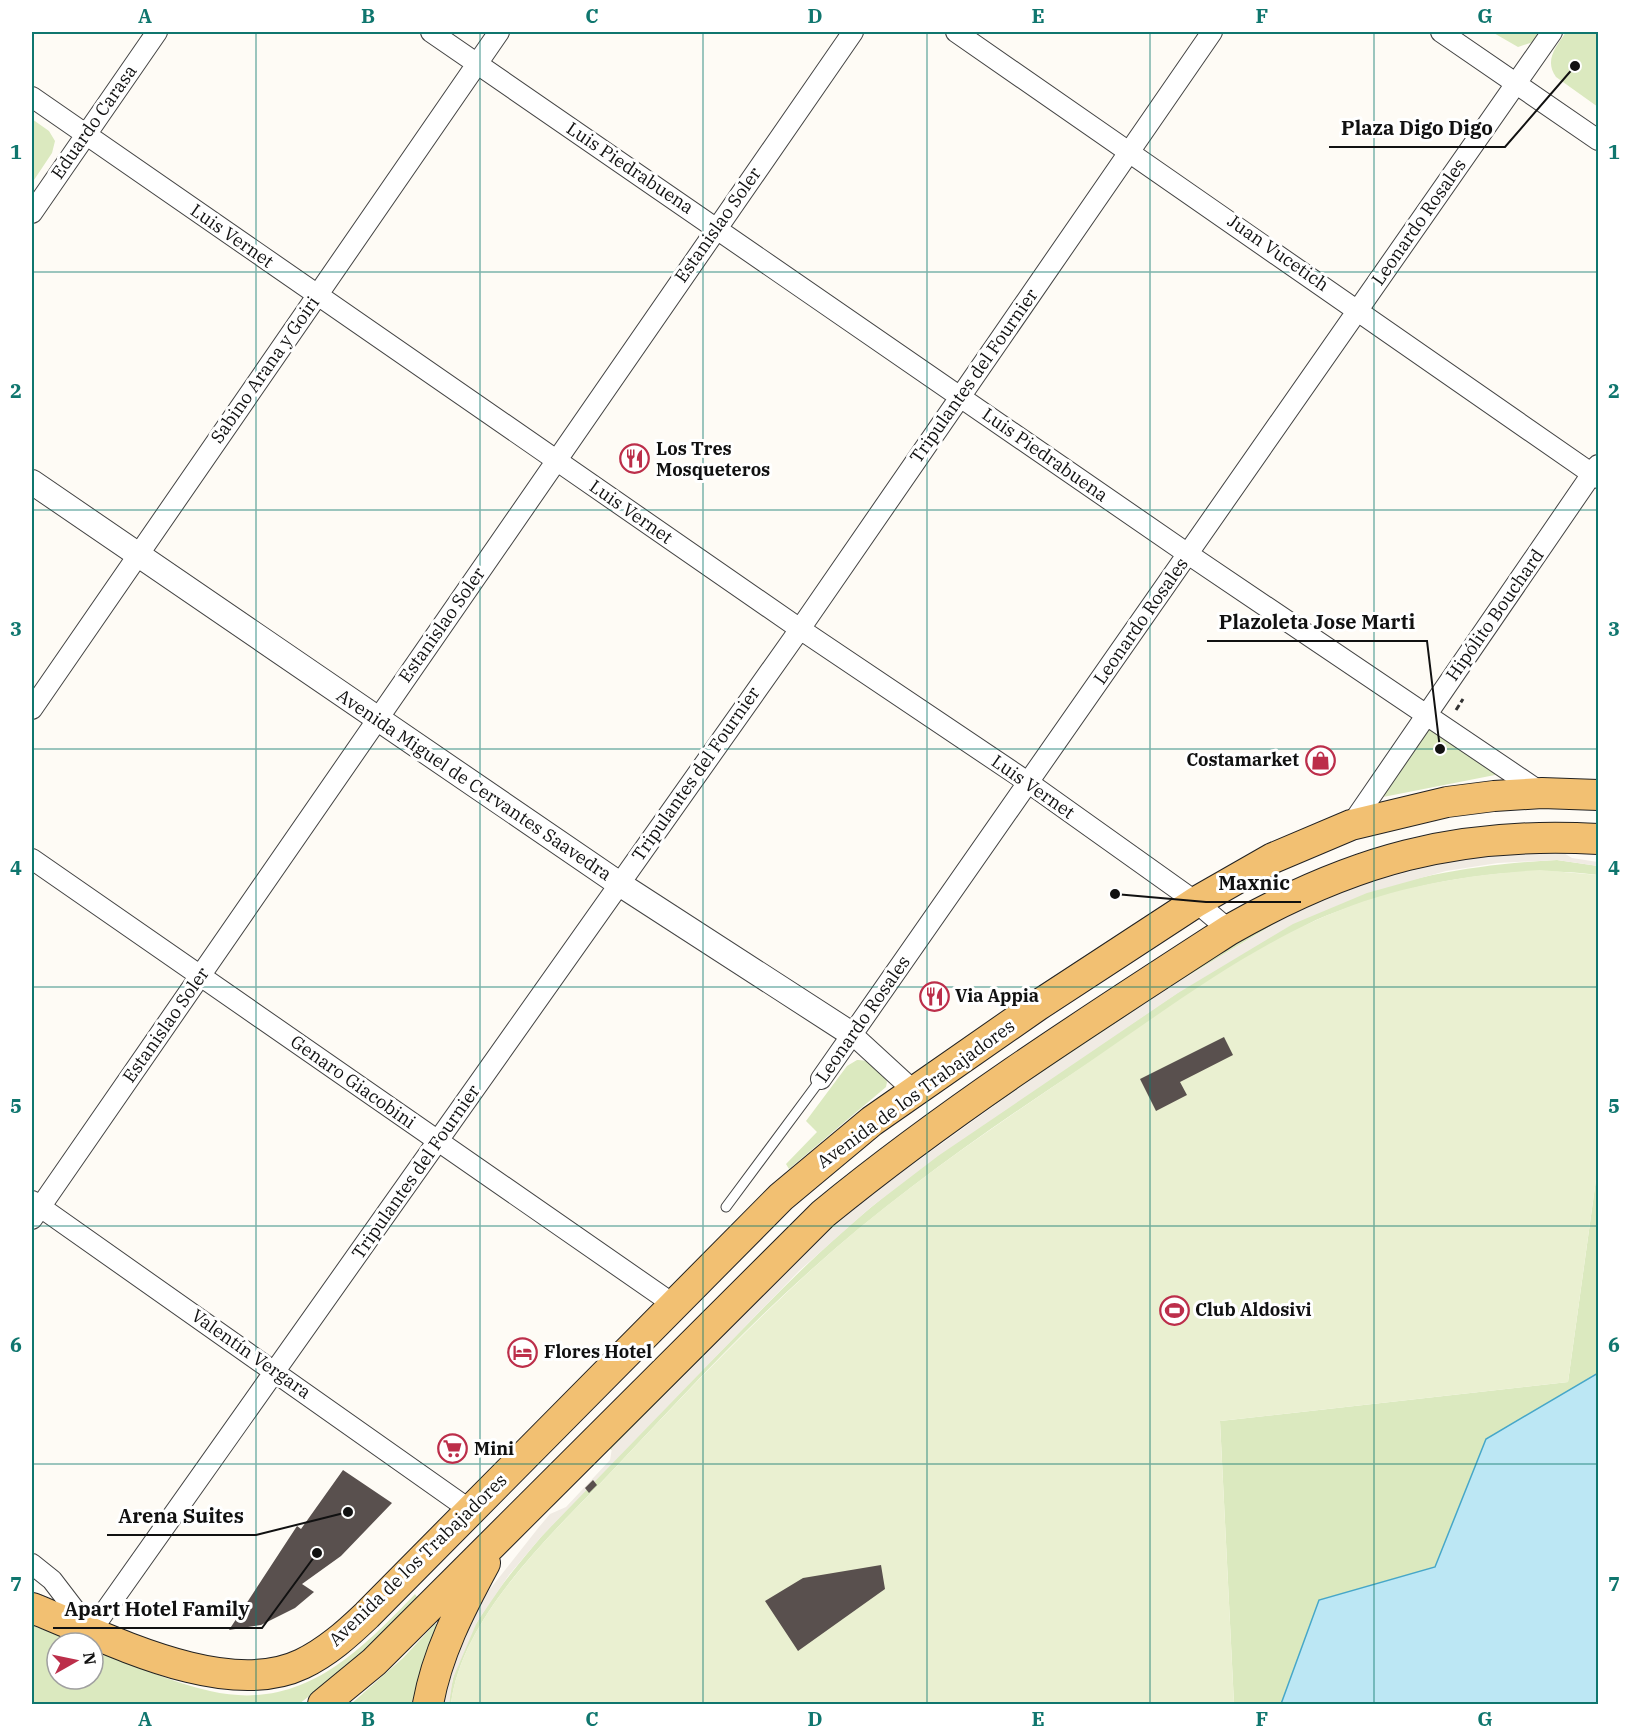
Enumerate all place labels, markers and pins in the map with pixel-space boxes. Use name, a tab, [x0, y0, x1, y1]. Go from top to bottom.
callout: Plaza Digo Digo	[1329, 109, 1505, 147]
place label: Los Tres Mosqueteros	[656, 437, 770, 481]
restaurant icon: Los Tres Mosqueteros	[619, 443, 651, 475]
callout: Plazoleta Jose Marti	[1207, 603, 1427, 641]
shop icon: Costamarket	[1304, 744, 1336, 776]
place label: Costamarket	[1186, 748, 1299, 771]
callout: Maxnic	[1206, 864, 1301, 902]
restaurant icon: Via Appia	[918, 980, 950, 1012]
place label: Via Appia	[955, 984, 1039, 1007]
sports icon: Club Aldosivi	[1158, 1294, 1190, 1326]
place label: Club Aldosivi	[1195, 1298, 1312, 1321]
hotel icon: Flores Hotel	[507, 1336, 539, 1368]
place label: Flores Hotel	[544, 1340, 652, 1363]
supermarket icon: Mini	[437, 1433, 469, 1465]
place label: Mini	[474, 1437, 514, 1460]
callout: Arena Suites	[107, 1497, 256, 1535]
callout: Apart Hotel Family	[53, 1590, 262, 1628]

